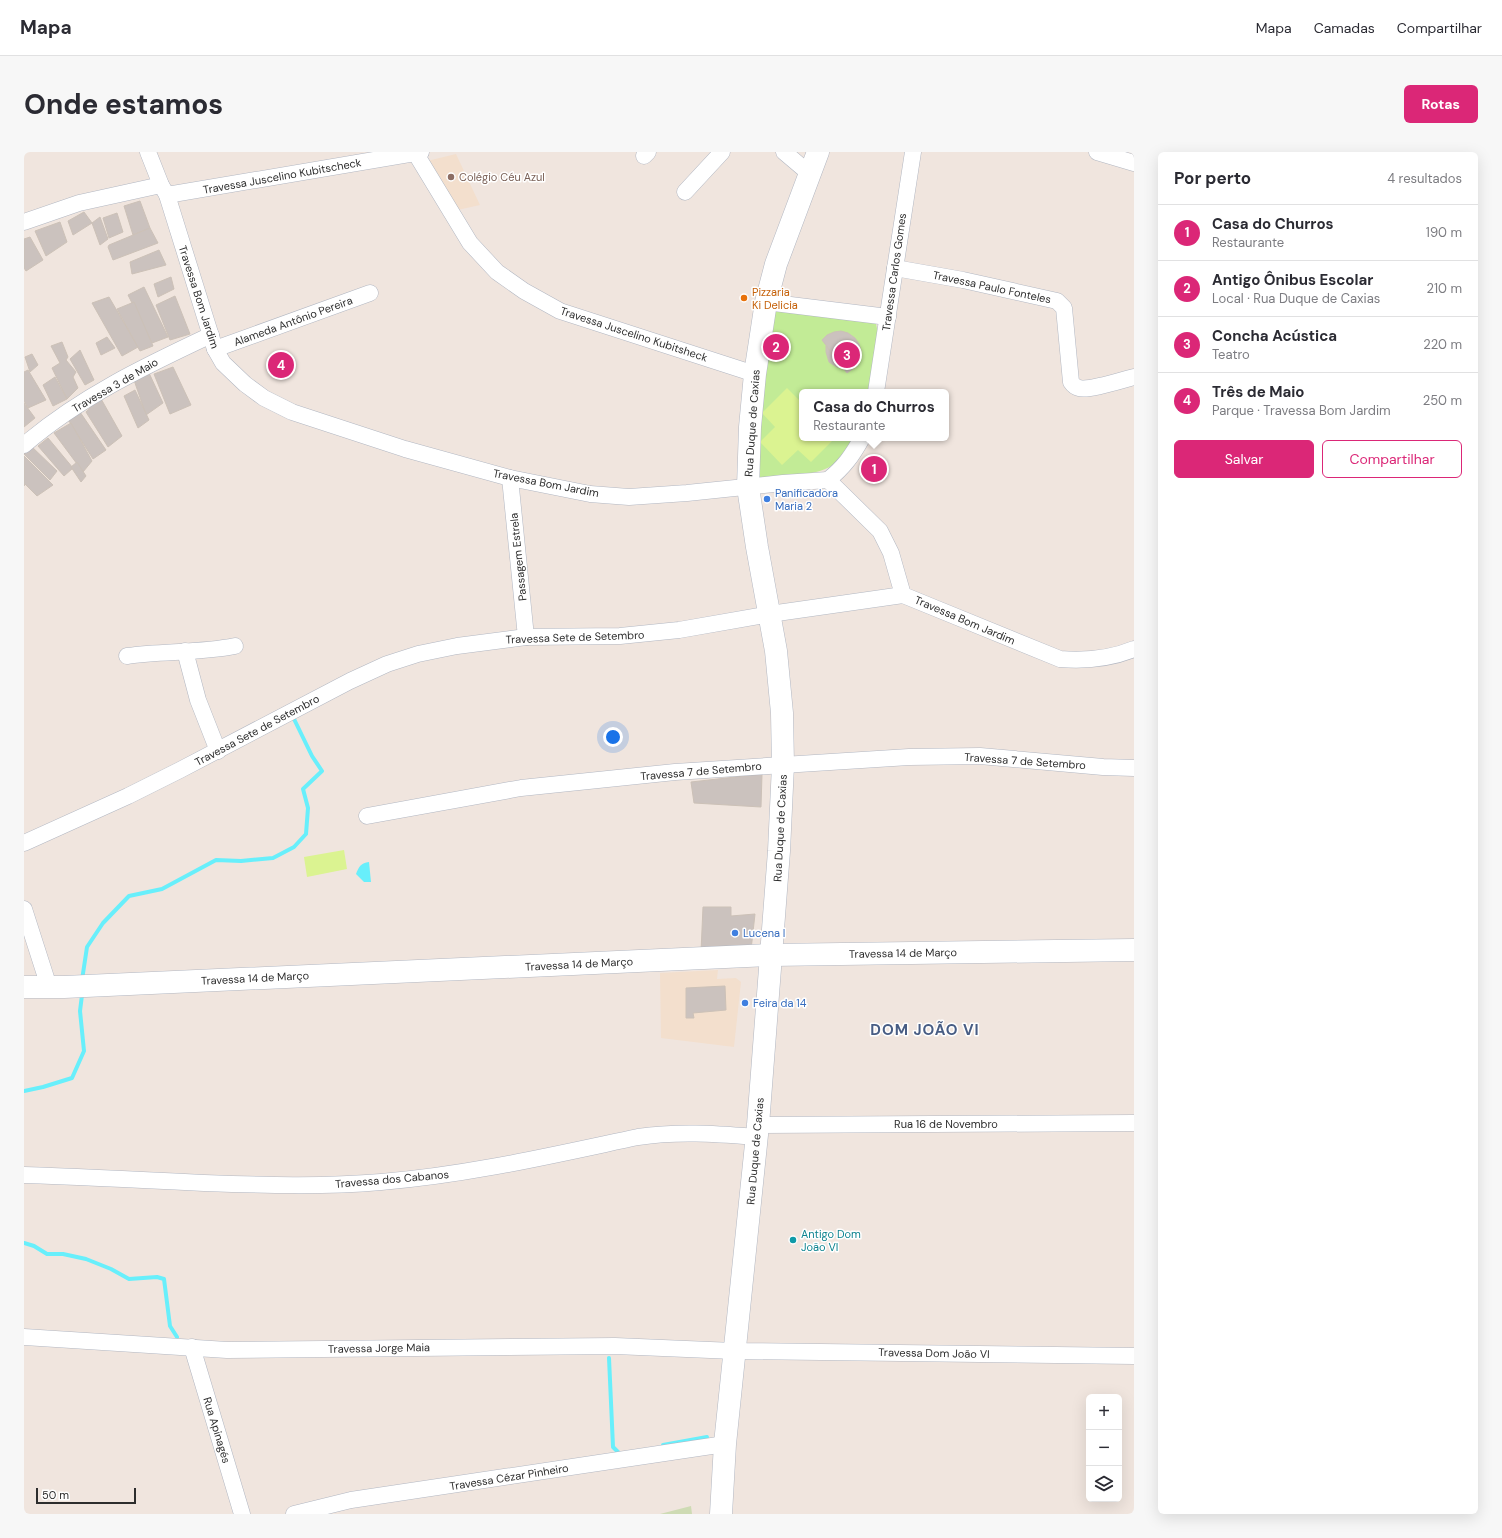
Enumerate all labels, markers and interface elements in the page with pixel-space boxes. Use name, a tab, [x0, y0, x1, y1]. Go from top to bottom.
text: Mapa	[20, 15, 72, 40]
text: Mapa	[1256, 19, 1292, 37]
text: Camadas	[1314, 19, 1375, 37]
text: Compartilhar	[1397, 19, 1482, 37]
button: Rotas	[1404, 85, 1478, 123]
text: Onde estamos	[24, 86, 223, 123]
street label: Travessa Juscelino Kubitscheck	[202, 155, 363, 197]
text: Por perto	[1174, 167, 1251, 189]
place label: Colégio Céu Azul	[459, 170, 545, 184]
text: 4 resultados	[1387, 170, 1462, 187]
marker: Colégio Céu Azul	[446, 172, 456, 182]
street label: Travessa Carlos Gomes	[879, 212, 909, 332]
text: Casa do Churros	[1212, 214, 1334, 234]
text: 1	[1185, 224, 1189, 241]
text: 190 m	[1426, 224, 1462, 241]
text: Restaurante	[1212, 234, 1284, 251]
street label: Travessa Bom Jardim	[176, 244, 222, 351]
street label: Travessa Paulo Fonteles	[932, 268, 1052, 306]
text: Antigo Ônibus Escolar	[1212, 270, 1373, 290]
text: 2	[1183, 280, 1191, 297]
text: 210 m	[1427, 280, 1462, 297]
place label: Pizzaria Ki Delicia	[752, 285, 798, 312]
text: Local · Rua Duque de Caxias	[1212, 290, 1380, 307]
street label: Alameda Antônio Pereira	[232, 293, 354, 349]
marker: Pizzaria Ki Delicia	[739, 293, 749, 303]
street label: Travessa Juscelino Kubitsheck	[559, 304, 710, 365]
text: Concha Acústica	[1212, 326, 1337, 346]
pin: 2	[763, 332, 789, 362]
text: 3	[1183, 336, 1191, 353]
text: 220 m	[1423, 336, 1462, 353]
pin: 3	[834, 340, 860, 370]
text: Teatro	[1212, 346, 1250, 363]
pin: 4	[268, 350, 294, 380]
street label: Travessa 3 de Maio	[69, 355, 161, 415]
street label: Rua Duque de Caxias	[741, 369, 763, 477]
text: Três de Maio	[1212, 382, 1305, 402]
popup	[799, 389, 949, 441]
text: 4	[1183, 392, 1191, 409]
text: 250 m	[1423, 392, 1462, 409]
text: Casa do Churros	[813, 397, 935, 417]
text: Parque · Travessa Bom Jardim	[1212, 402, 1391, 419]
text: Restaurante	[813, 417, 885, 434]
button: Salvar	[1174, 440, 1314, 478]
button: Compartilhar	[1322, 440, 1462, 478]
pin: 1	[861, 454, 887, 484]
street label: Travessa Bom Jardim	[492, 466, 600, 500]
place label: Panificadora Maria 2	[775, 486, 838, 513]
marker: Panificadora Maria 2	[762, 494, 772, 504]
street label: Passagem Estrela	[506, 512, 530, 602]
street label: Travessa Bom Jardim	[913, 593, 1017, 648]
street label: Travessa Sete de Setembro	[505, 628, 645, 646]
street label: Travessa Sete de Setembro	[192, 691, 322, 769]
your location	[603, 727, 623, 747]
street label: Travessa 7 de Setembro	[964, 750, 1086, 772]
street label: Travessa 7 de Setembro	[640, 759, 762, 783]
street label: Rua Duque de Caxias	[770, 774, 790, 882]
place label: Lucena I	[743, 926, 785, 940]
marker: Lucena I	[730, 928, 740, 938]
street label: Travessa 14 de Março	[849, 945, 957, 961]
street label: Travessa 14 de Março	[525, 954, 633, 974]
street label: Travessa 14 de Março	[201, 968, 309, 988]
place label: Feira da 14	[753, 996, 807, 1010]
marker: Feira da 14	[740, 998, 750, 1008]
district label: DOM JOÃO VI	[870, 1020, 980, 1040]
street label: Rua Duque de Caxias	[743, 1097, 767, 1205]
street label: Rua 16 de Novembro	[894, 1117, 998, 1131]
street label: Travessa dos Cabanos	[335, 1167, 449, 1191]
place label: Antigo Dom João VI	[801, 1227, 861, 1254]
marker: Antigo Dom João VI	[788, 1235, 798, 1245]
street label: Travessa Jorge Maia	[328, 1340, 430, 1356]
street label: Travessa Dom João VI	[878, 1345, 990, 1361]
map controls	[1086, 1394, 1122, 1502]
button: +	[1086, 1394, 1122, 1430]
street label: Rua Apinagés	[200, 1395, 234, 1465]
button: −	[1086, 1430, 1122, 1466]
street label: Travessa Cézar Pinheiro	[449, 1461, 569, 1493]
button: layers	[1086, 1466, 1122, 1502]
scale bar	[36, 1486, 136, 1505]
text: 50 m	[42, 1488, 69, 1502]

